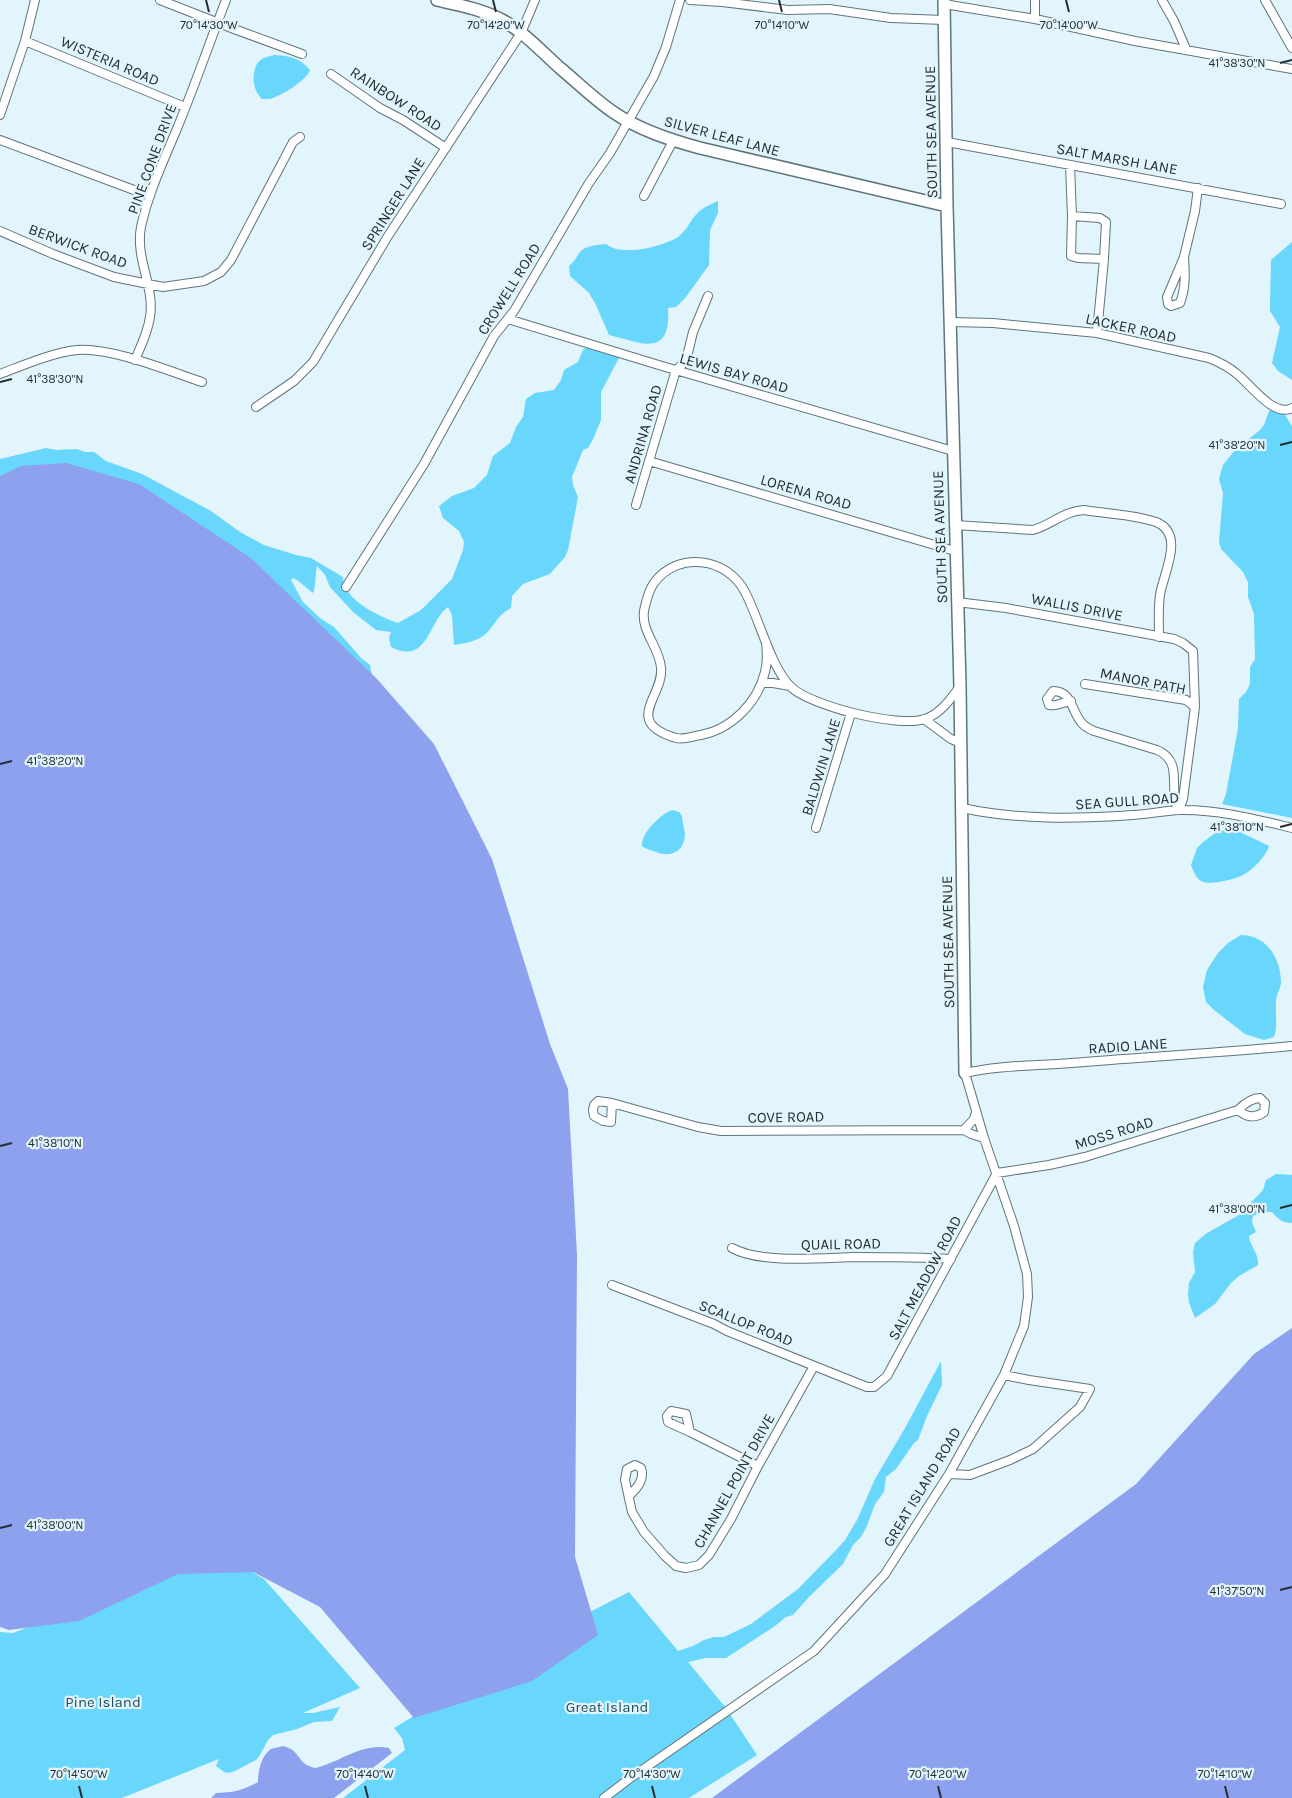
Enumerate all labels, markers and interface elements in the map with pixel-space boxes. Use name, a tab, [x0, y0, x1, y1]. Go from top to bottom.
text: 70°14'30"W	[180, 18, 238, 32]
text: 70°14'20"W	[467, 18, 525, 32]
text: 70°14'10"W	[755, 18, 810, 32]
text: 70°14'00"W	[1040, 18, 1098, 32]
street label: WISTERIA ROAD	[58, 32, 162, 90]
text: 41°38'30"N	[1209, 56, 1265, 70]
street label: RAINBOW ROAD	[347, 63, 445, 135]
street label: SOUTH SEA AVENUE	[921, 65, 941, 199]
street label: PINE CONE DRIVE	[124, 101, 180, 217]
street label: SILVER LEAF LANE	[662, 112, 782, 160]
street label: SALT MARSH LANE	[1055, 139, 1179, 179]
street label: SPRINGER LANE	[357, 154, 429, 254]
street label: BERWICK ROAD	[26, 220, 130, 272]
street label: CROWELL ROAD	[474, 240, 544, 338]
street label: LACKER ROAD	[1084, 310, 1178, 346]
street label: LEWIS BAY ROAD	[677, 349, 791, 397]
text: 41°38'30"N	[27, 372, 83, 386]
street label: ANDRINA ROAD	[620, 382, 666, 486]
text: 41°38'20"N	[1209, 438, 1265, 452]
street label: LORENA ROAD	[758, 470, 854, 514]
street label: SOUTH SEA AVENUE	[929, 470, 951, 604]
street label: WALLIS DRIVE	[1030, 589, 1124, 625]
street label: MANOR PATH	[1098, 664, 1188, 698]
street label: BALDWIN LANE	[798, 716, 844, 818]
text: 41°38'20"N	[27, 754, 83, 768]
street label: SEA GULL ROAD	[1074, 788, 1180, 814]
text: 41°38'10"N	[1210, 820, 1264, 834]
street label: SOUTH SEA AVENUE	[938, 875, 958, 1009]
street label: RADIO LANE	[1088, 1034, 1168, 1058]
street label: COVE ROAD	[748, 1107, 824, 1127]
street label: MOSS ROAD	[1072, 1112, 1156, 1154]
text: 41°38'10"N	[28, 1136, 82, 1150]
text: 41°38'00"N	[1209, 1202, 1265, 1216]
street label: SALT MEADOW ROAD	[884, 1213, 966, 1343]
street label: QUAIL ROAD	[801, 1234, 881, 1254]
street label: SCALLOP ROAD	[696, 1296, 796, 1350]
street label: CHANNEL POINT DRIVE	[690, 1411, 778, 1551]
street label: GREAT ISLAND ROAD	[879, 1424, 965, 1550]
text: 41°38'00"N	[27, 1518, 83, 1532]
text: 41°37'50"N	[1210, 1584, 1264, 1598]
park label: Pine Island	[65, 1693, 141, 1711]
park label: Great Island	[566, 1698, 648, 1716]
text: 70°14'50"W	[50, 1767, 108, 1781]
text: 70°14'40"W	[336, 1767, 394, 1781]
text: 70°14'30"W	[623, 1767, 681, 1781]
text: 70°14'20"W	[909, 1767, 967, 1781]
text: 70°14'10"W	[1198, 1767, 1253, 1781]

